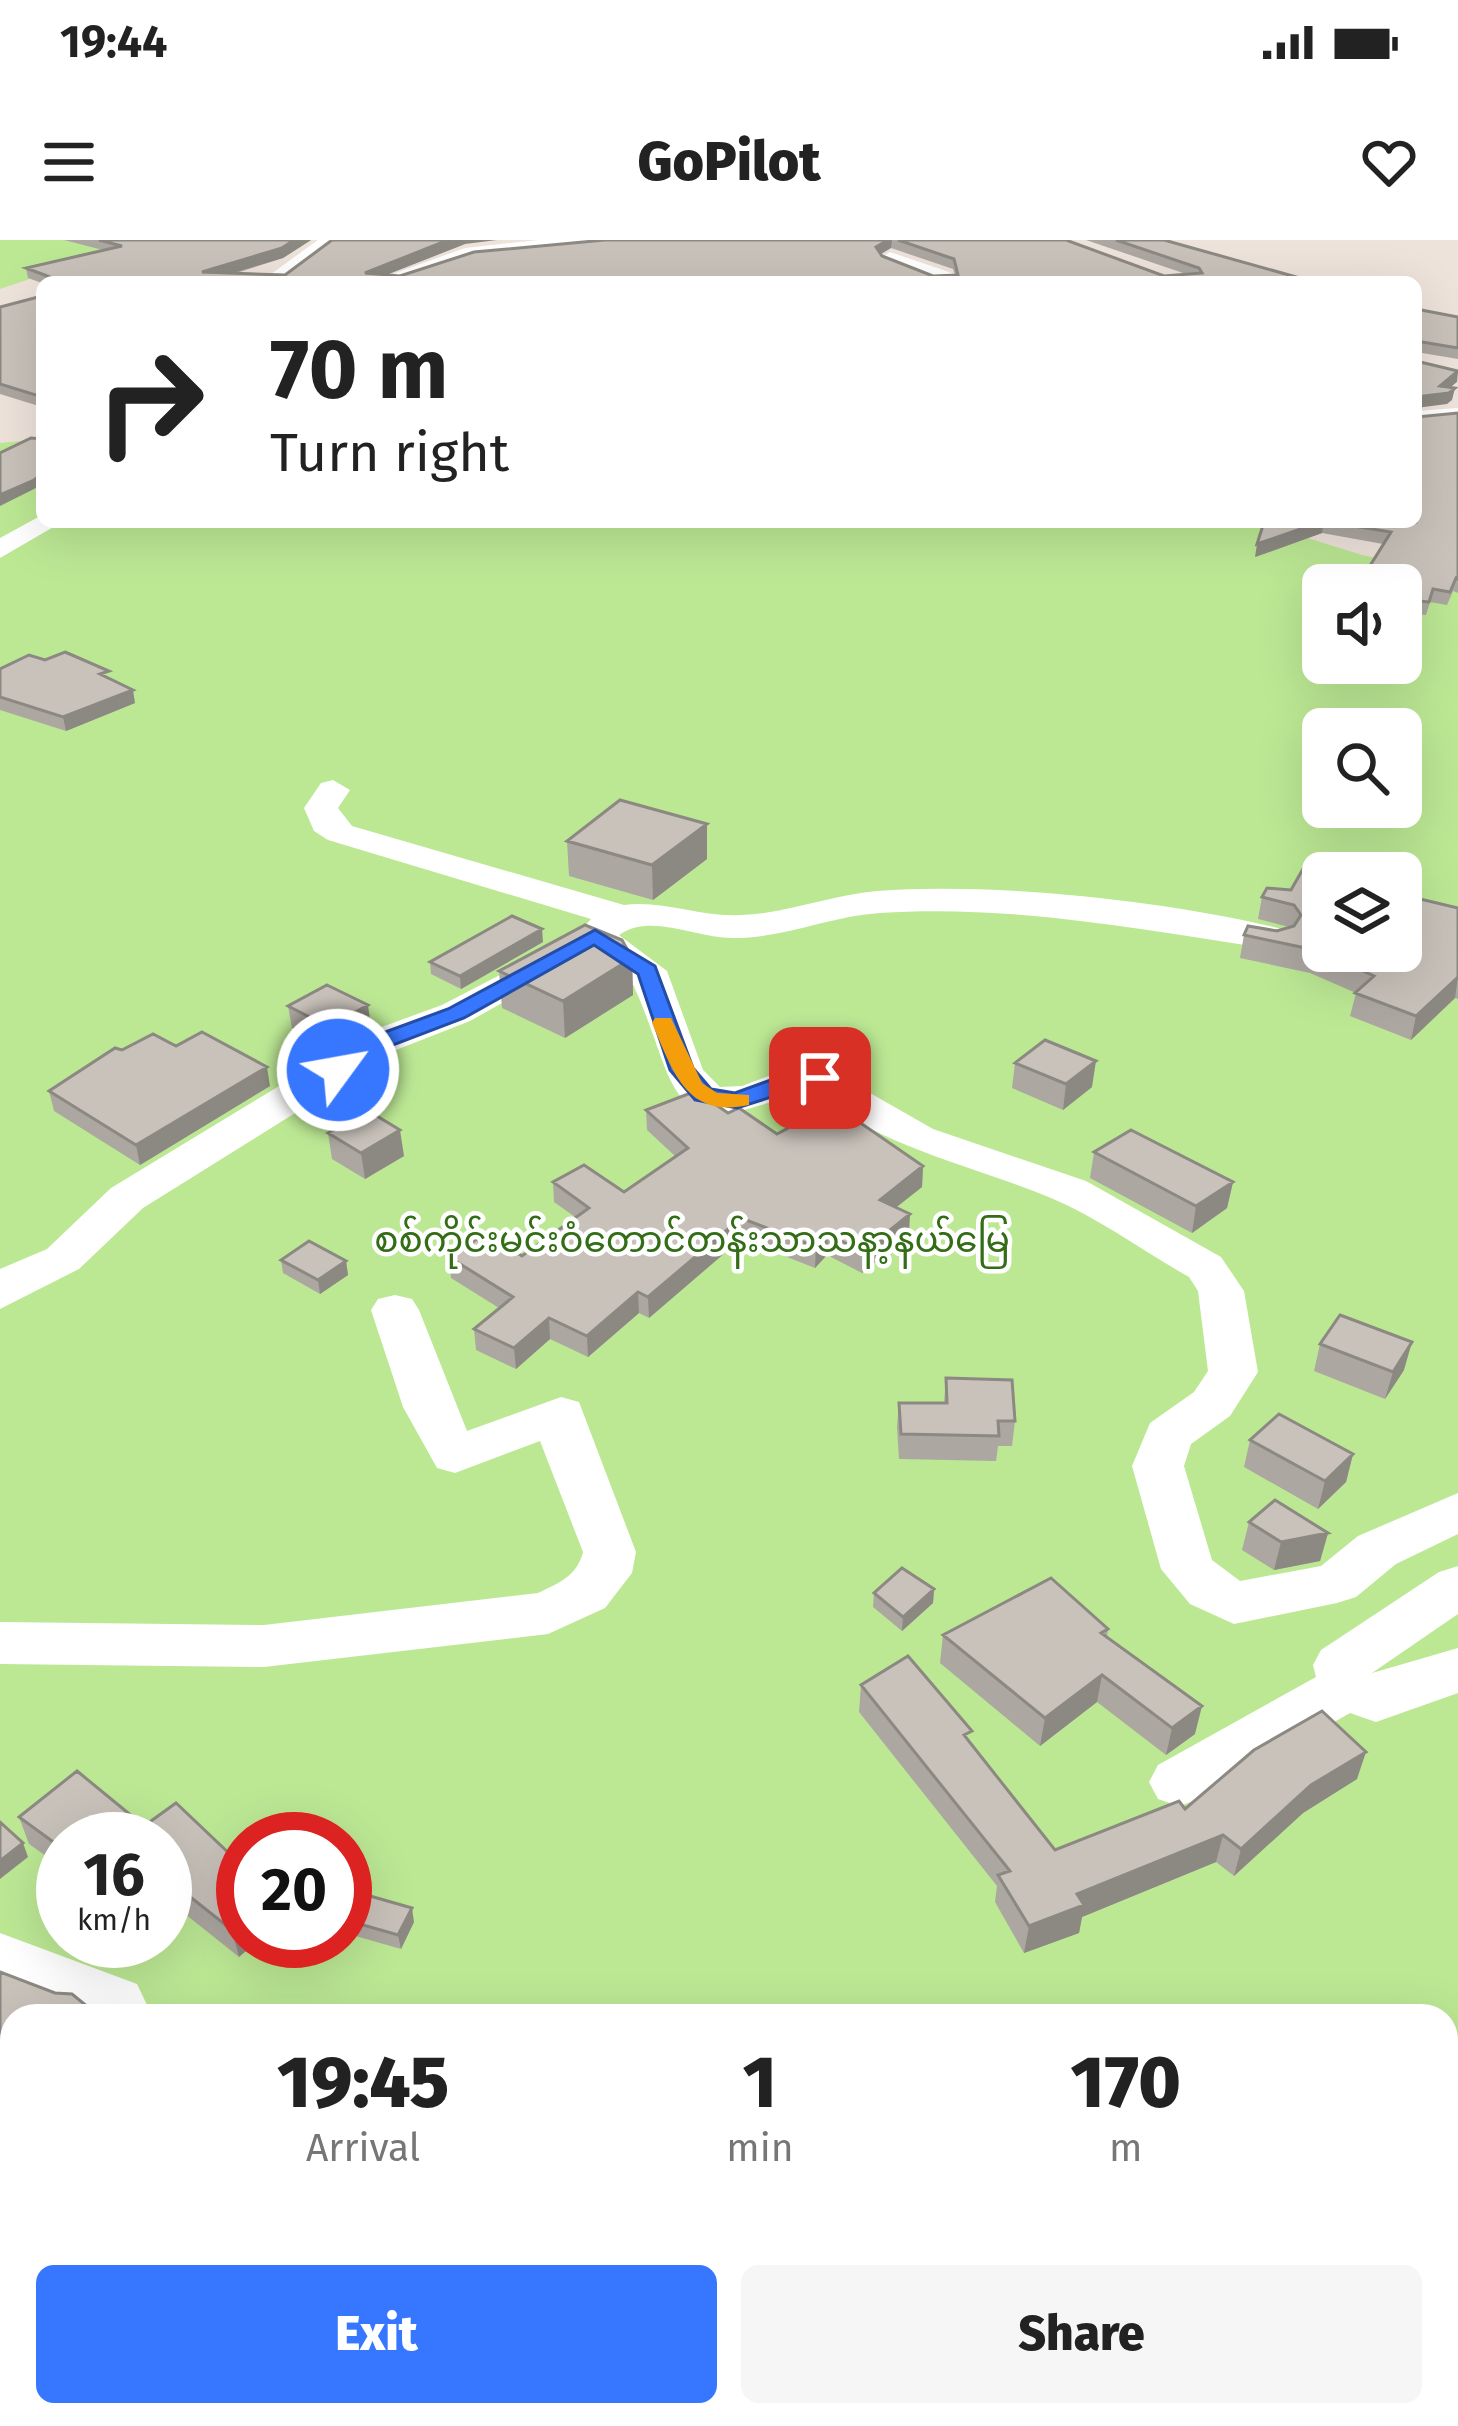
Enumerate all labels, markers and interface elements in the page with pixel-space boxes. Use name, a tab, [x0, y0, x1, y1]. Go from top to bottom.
text: 19:44	[60, 15, 168, 69]
icon: menu	[36, 129, 102, 195]
icon: heart	[1356, 129, 1422, 195]
text: GoPilot	[637, 130, 821, 194]
text: 70 m	[270, 319, 448, 420]
icon: right	[72, 324, 228, 480]
text: Turn right	[270, 421, 509, 485]
map controls	[1302, 564, 1422, 972]
button: sound	[1302, 564, 1422, 684]
button: search	[1302, 708, 1422, 828]
button: layers	[1302, 852, 1422, 972]
position arrow	[275, 1007, 401, 1133]
pin	[769, 1027, 871, 1129]
icon: arrive	[787, 1045, 853, 1111]
park label: စစ်ကိုင်းမင်းဝံတောင်တန်းသာသနာ့နယ်မြေ	[374, 1215, 1010, 1269]
speed limit sign: 20	[216, 1812, 372, 1968]
text: 16	[83, 1839, 145, 1911]
text: km/h	[77, 1902, 151, 1938]
text: 19:45	[277, 2040, 449, 2126]
text: 1	[743, 2040, 777, 2126]
text: 170	[1071, 2040, 1181, 2126]
text: Arrival	[306, 2125, 420, 2171]
text: min	[726, 2125, 794, 2171]
text: m	[1109, 2125, 1142, 2171]
button: Exit	[36, 2265, 717, 2403]
button: Share	[741, 2265, 1422, 2403]

